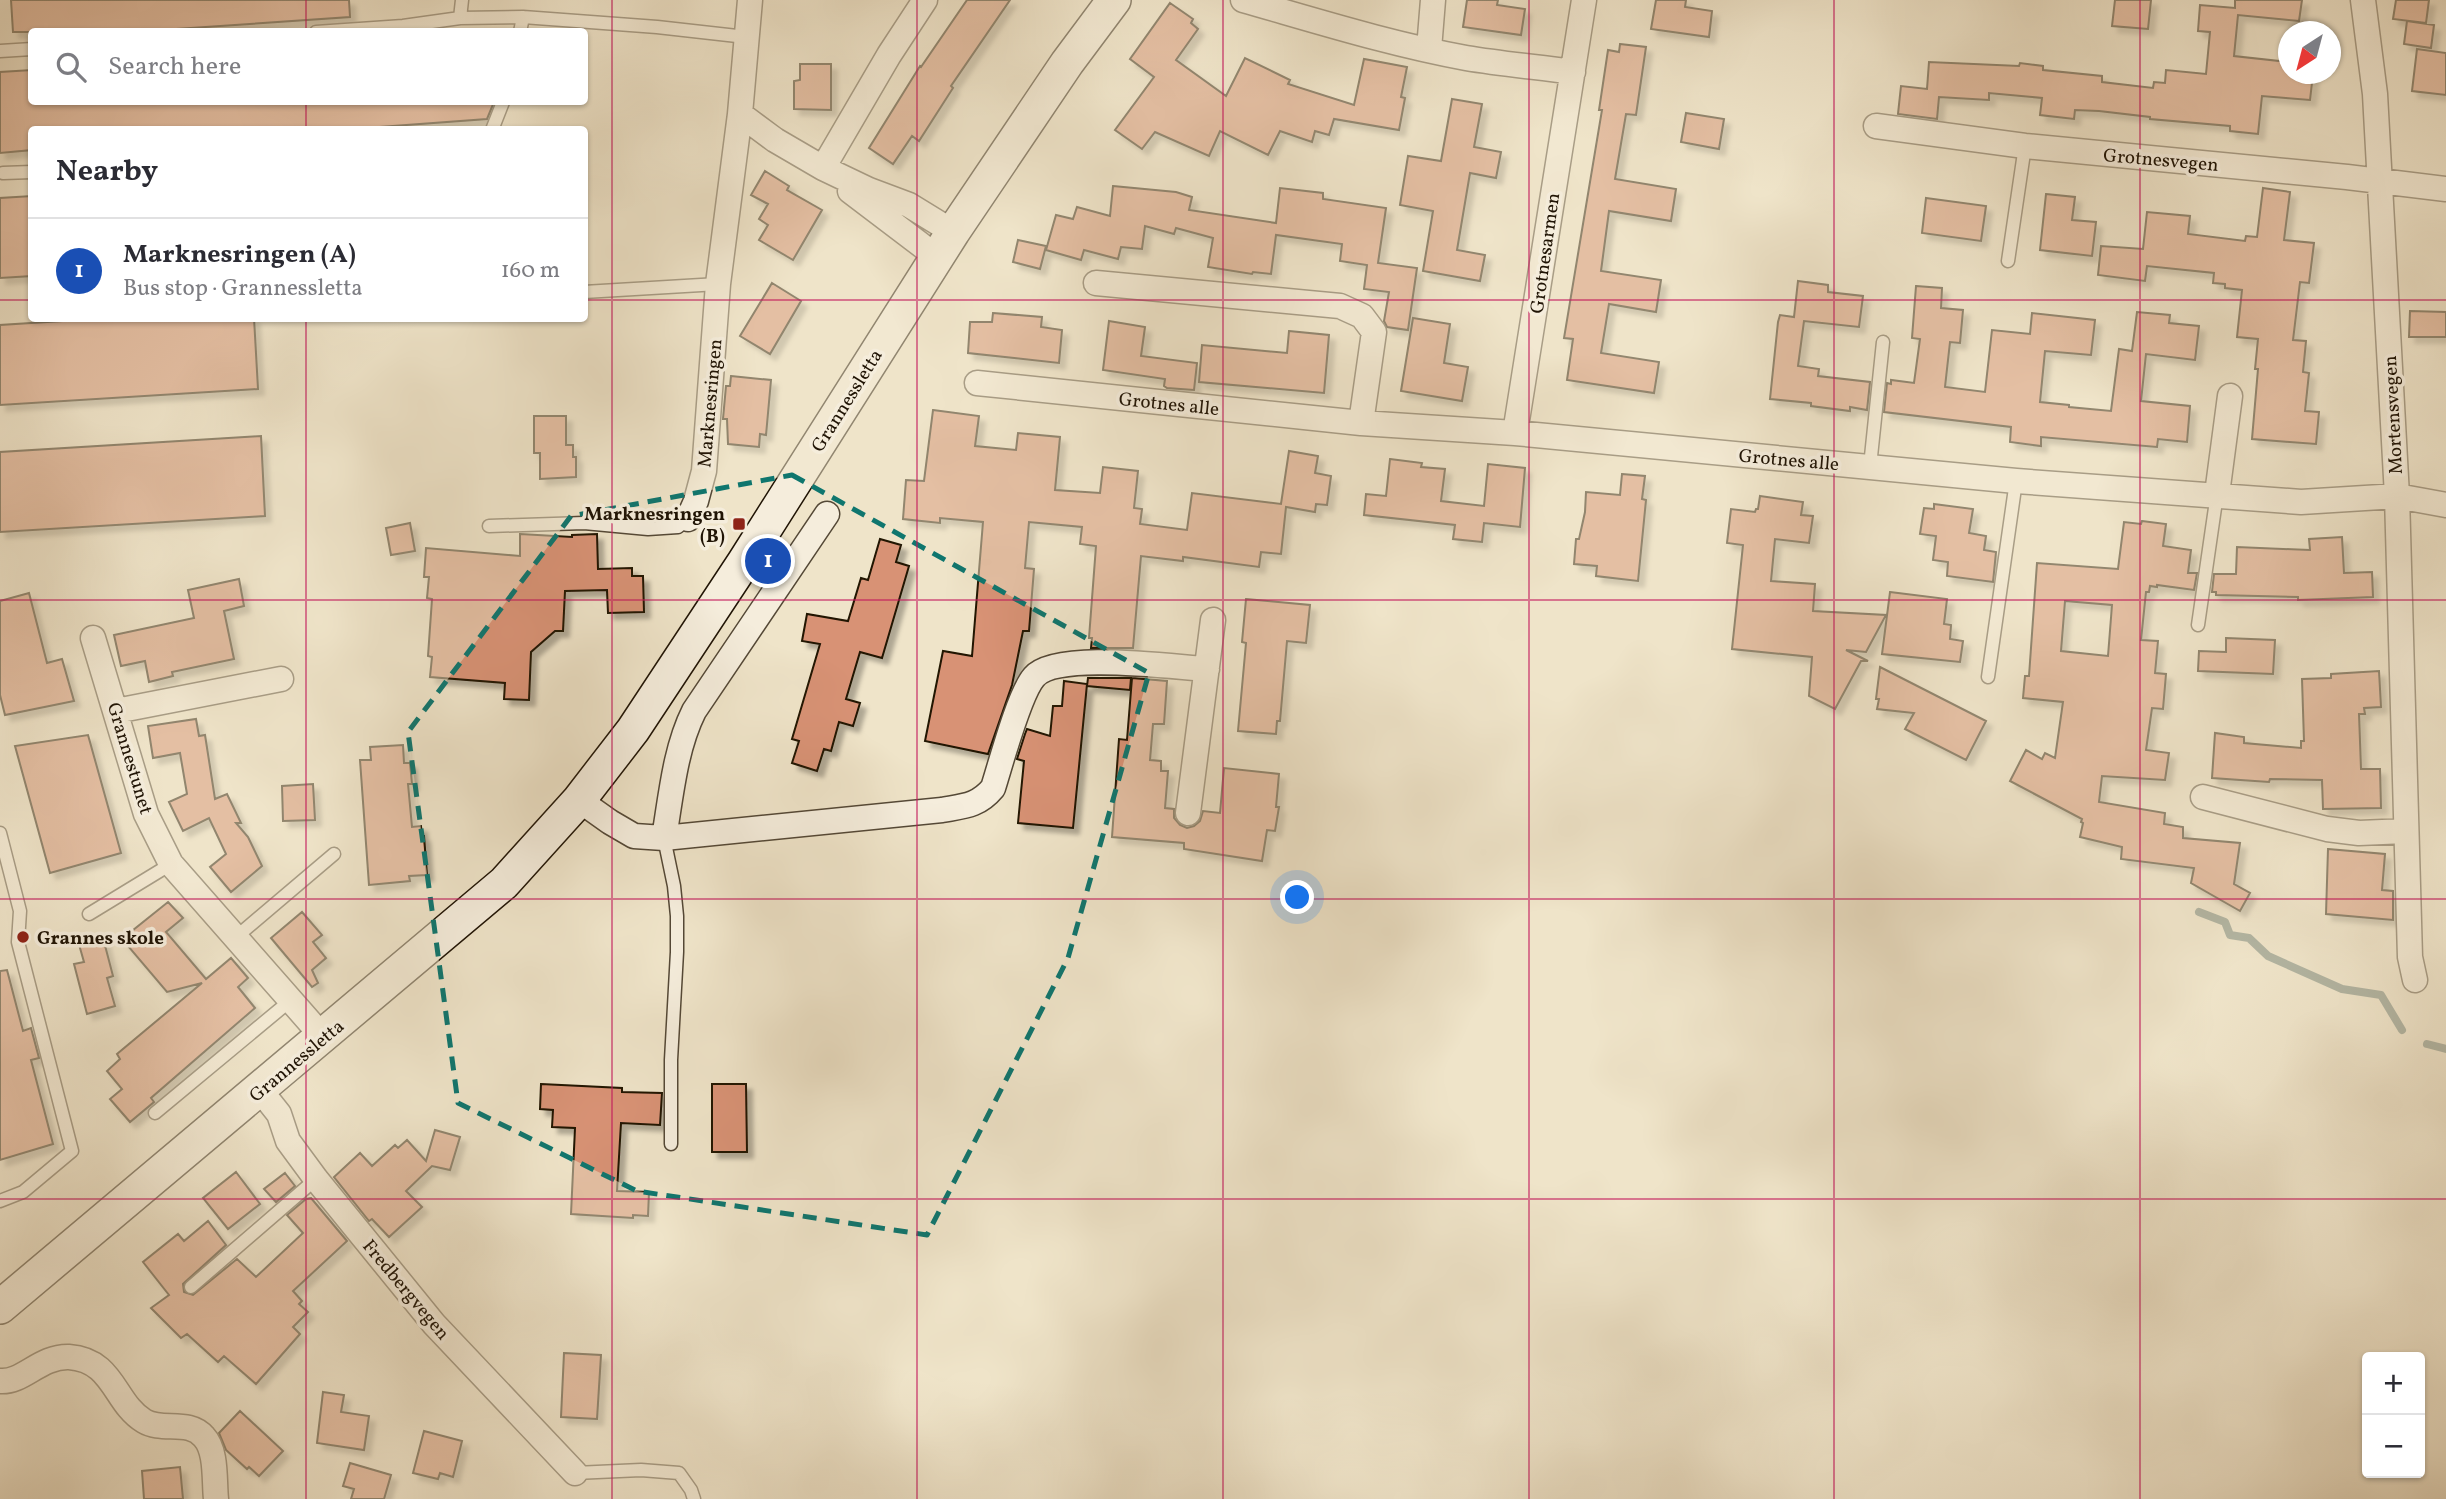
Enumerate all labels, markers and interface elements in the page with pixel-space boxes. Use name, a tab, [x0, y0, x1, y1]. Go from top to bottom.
north arrow	[2278, 21, 2341, 84]
search box	[28, 28, 588, 105]
icon: search	[52, 48, 90, 86]
text: Search here	[108, 49, 241, 85]
street label: Grotnesvegen	[2102, 143, 2220, 179]
text: Nearby	[56, 151, 158, 193]
street label: Grotnesarmen	[1525, 191, 1567, 315]
text: Marknesringen (A)	[123, 237, 356, 273]
text: 1	[74, 255, 84, 287]
text: 160 m	[501, 255, 560, 287]
text: Bus stop · Grannessletta	[123, 273, 363, 305]
street label: Marknesringen	[692, 338, 730, 469]
street label: Grannessletta	[806, 345, 890, 457]
street label: Mortensvegen	[2378, 355, 2410, 475]
street label: Grotnes alle	[1117, 387, 1220, 423]
street label: Grotnes alle	[1738, 444, 1840, 478]
place label: Marknesringen (B)	[584, 502, 725, 550]
marker: Marknesringen (B)	[731, 516, 747, 532]
pin: 1	[745, 535, 791, 587]
street label: Grannestunet	[100, 700, 159, 818]
your location	[1280, 880, 1314, 914]
place label: Grannes skole	[37, 926, 164, 952]
marker: Grannes skole	[15, 929, 31, 945]
street label: Grannessletta	[244, 1014, 350, 1109]
street label: Fredbergvegen	[356, 1235, 455, 1346]
map controls	[2362, 1352, 2425, 1478]
button: +	[2362, 1352, 2425, 1415]
button: −	[2362, 1415, 2425, 1478]

